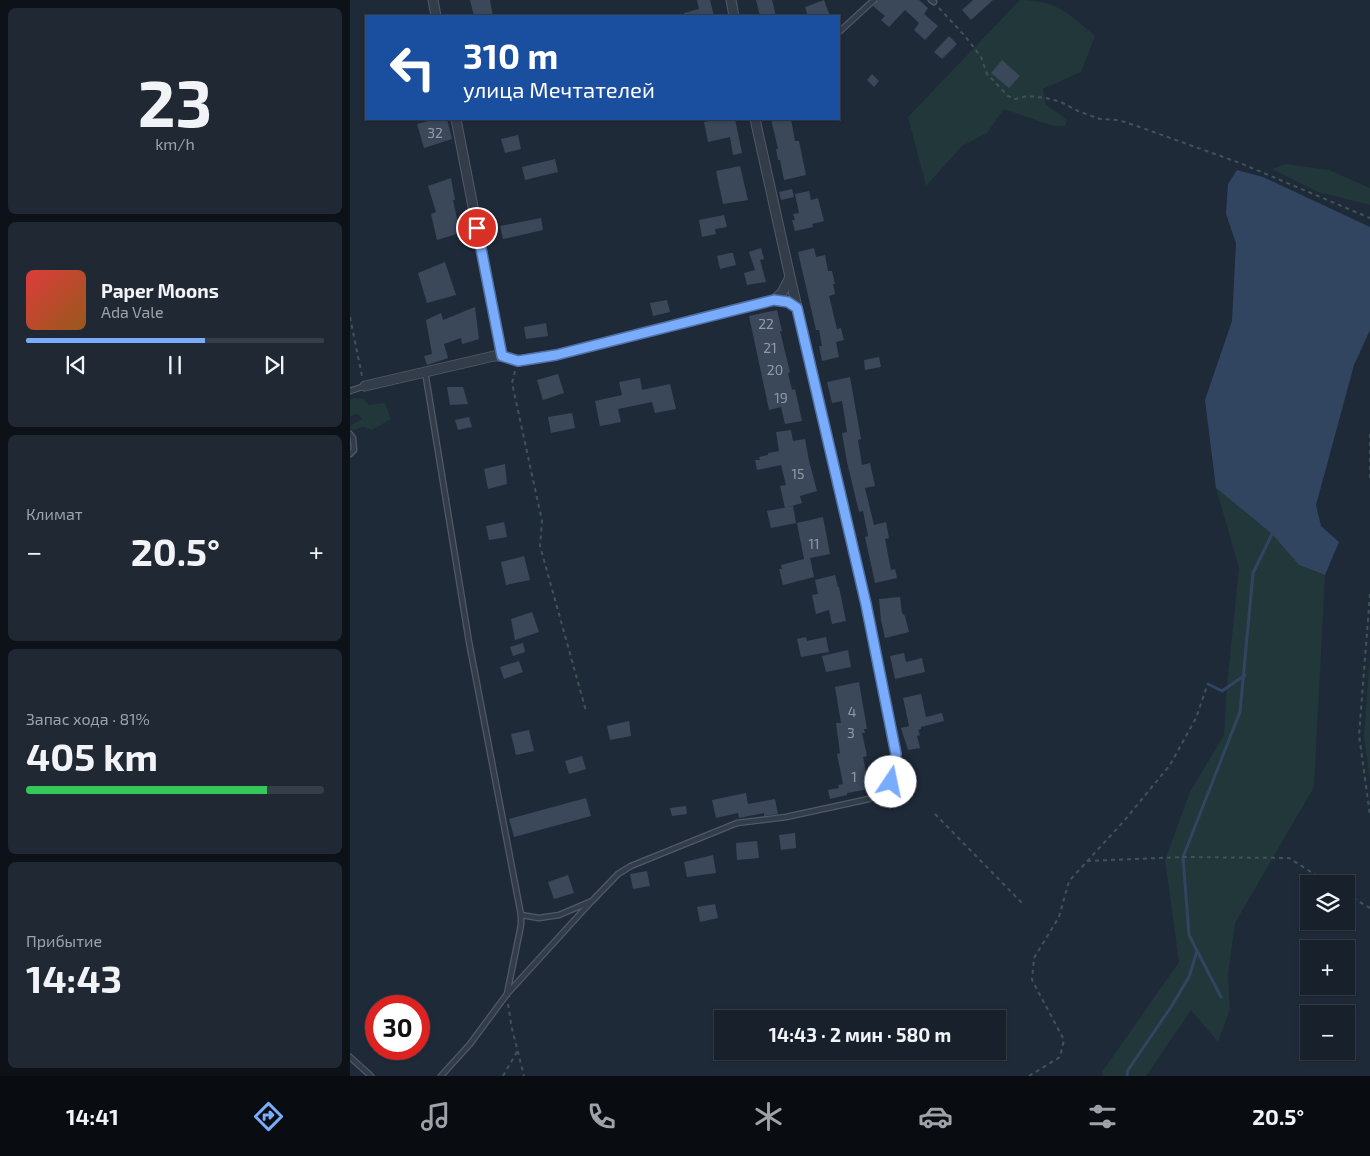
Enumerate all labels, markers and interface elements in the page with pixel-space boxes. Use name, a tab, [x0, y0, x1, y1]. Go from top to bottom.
text: 310 m	[463, 34, 558, 76]
icon: left	[380, 35, 445, 100]
text: 23	[138, 62, 212, 140]
text: улица Мечтателей	[463, 76, 655, 102]
house number: 32	[427, 124, 443, 141]
text: km/h	[155, 134, 195, 153]
pin	[456, 207, 498, 249]
icon: arrive	[463, 214, 491, 242]
text: Paper Moons	[101, 279, 219, 302]
text: Ada Vale	[101, 302, 164, 321]
house number: 22	[758, 315, 774, 332]
house number: 21	[763, 339, 777, 356]
icon: previous	[62, 351, 90, 379]
icon: pause	[161, 351, 189, 379]
icon: next	[260, 351, 288, 379]
house number: 20	[767, 361, 783, 378]
house number: 19	[774, 389, 788, 406]
house number: 15	[791, 465, 805, 482]
text: Климат	[26, 504, 83, 523]
text: 20.5°	[131, 528, 220, 574]
text: −	[26, 534, 42, 568]
text: +	[309, 534, 324, 568]
house number: 11	[808, 535, 820, 552]
house number: 4	[848, 703, 856, 720]
text: Запас хода · 81%	[26, 709, 150, 728]
house number: 3	[847, 724, 855, 741]
text: 405 km	[26, 733, 158, 779]
position arrow	[864, 755, 916, 807]
house number: 1	[851, 768, 857, 785]
map controls	[1300, 875, 1355, 1060]
button: layers	[1300, 875, 1355, 930]
text: Прибытие	[26, 931, 102, 950]
button: +	[1300, 940, 1355, 995]
text: 14:43	[26, 955, 122, 1001]
speed limit sign: 30	[365, 995, 430, 1060]
button: −	[1300, 1005, 1355, 1060]
text: 14:43 · 2 мин · 580 m	[769, 1023, 951, 1046]
icon: directions	[251, 1099, 286, 1134]
icon: music	[418, 1099, 453, 1134]
icon: phone	[584, 1099, 619, 1134]
icon: climate	[751, 1099, 786, 1134]
icon: car	[918, 1099, 953, 1134]
icon: filters	[1085, 1099, 1120, 1134]
text: 14:41	[66, 1103, 119, 1129]
text: 20.5°	[1252, 1103, 1304, 1129]

